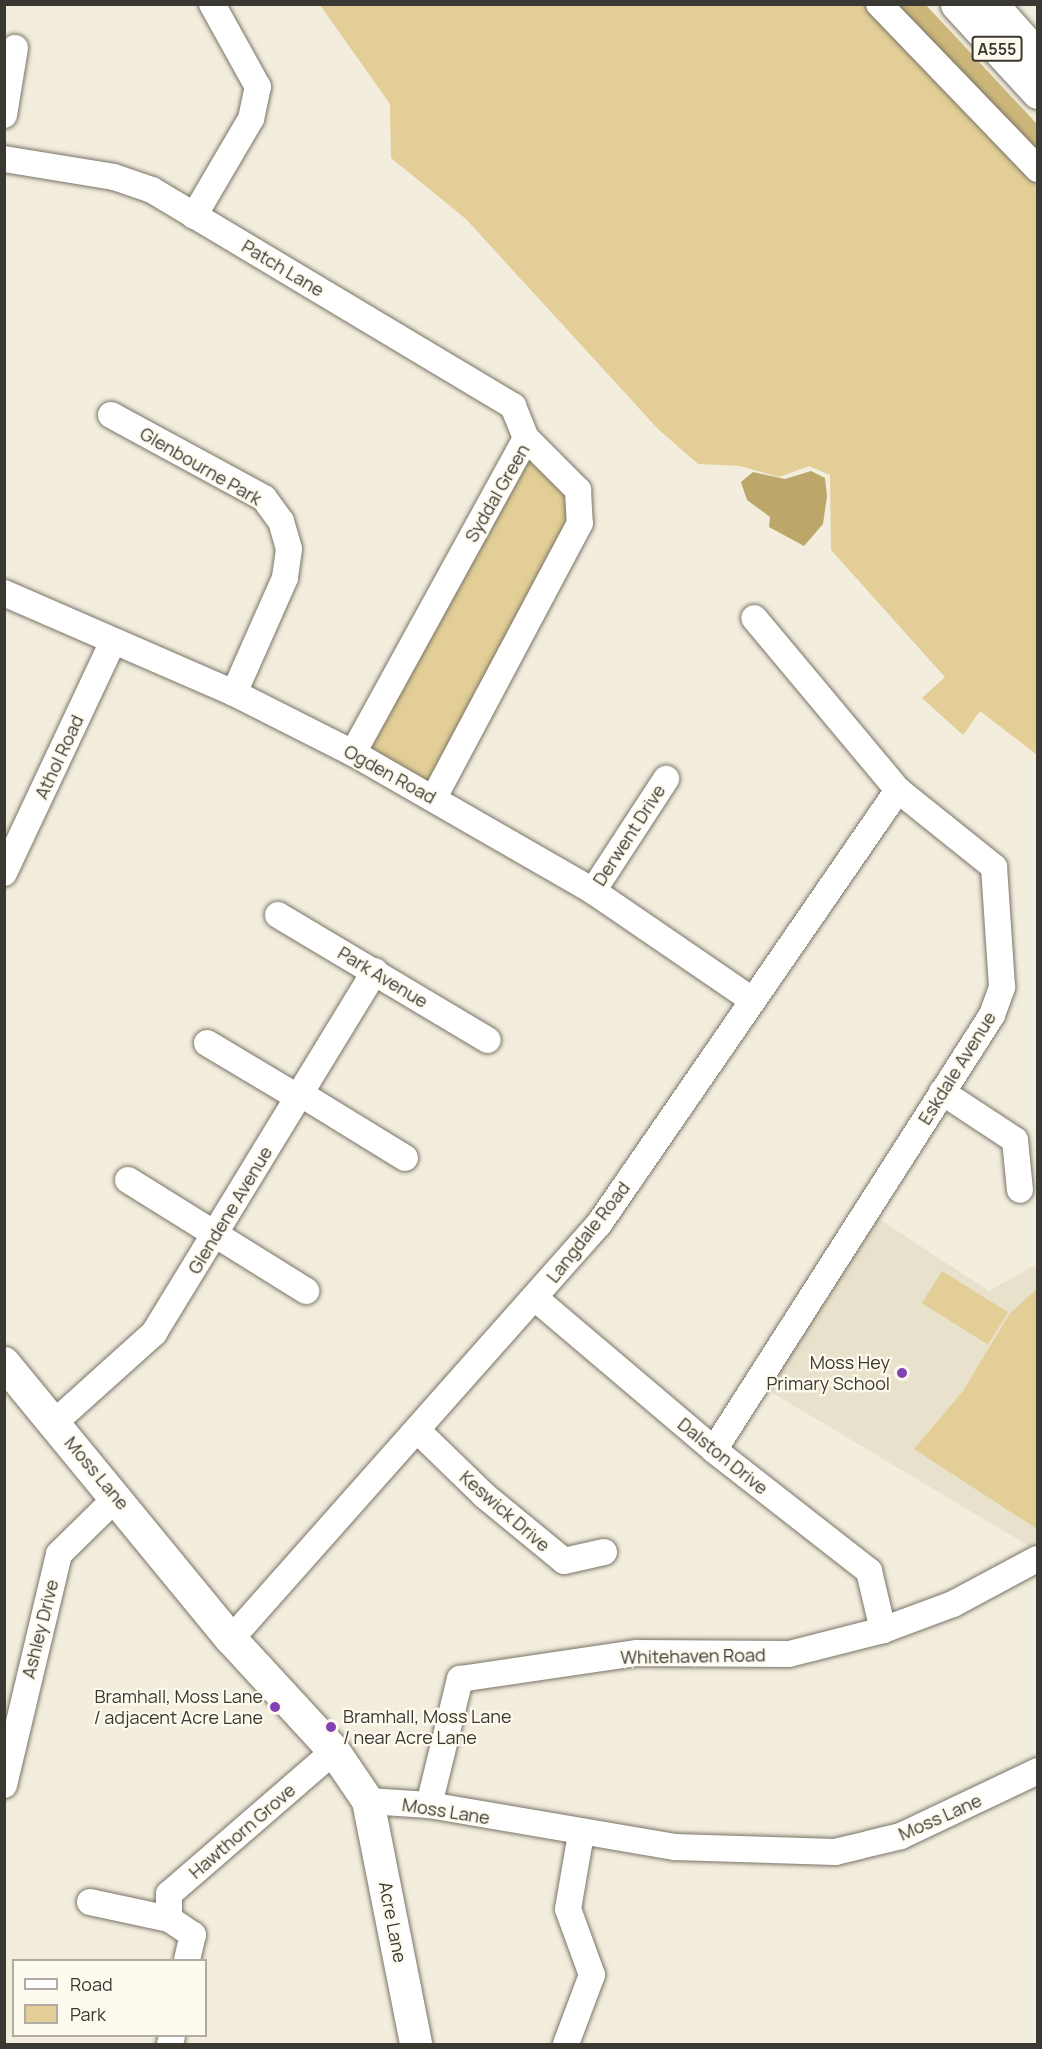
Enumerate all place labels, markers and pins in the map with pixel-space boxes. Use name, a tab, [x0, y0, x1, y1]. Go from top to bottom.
place label: Moss Hey Primary School	[766, 1352, 890, 1394]
marker: Moss Hey Primary School	[895, 1366, 909, 1380]
place label: Bramhall, Moss Lane / adjacent Acre Lane	[94, 1686, 263, 1728]
marker: Bramhall, Moss Lane / adjacent Acre Lane	[268, 1700, 282, 1714]
place label: Bramhall, Moss Lane / near Acre Lane	[343, 1706, 511, 1748]
marker: Bramhall, Moss Lane / near Acre Lane	[324, 1720, 338, 1734]

